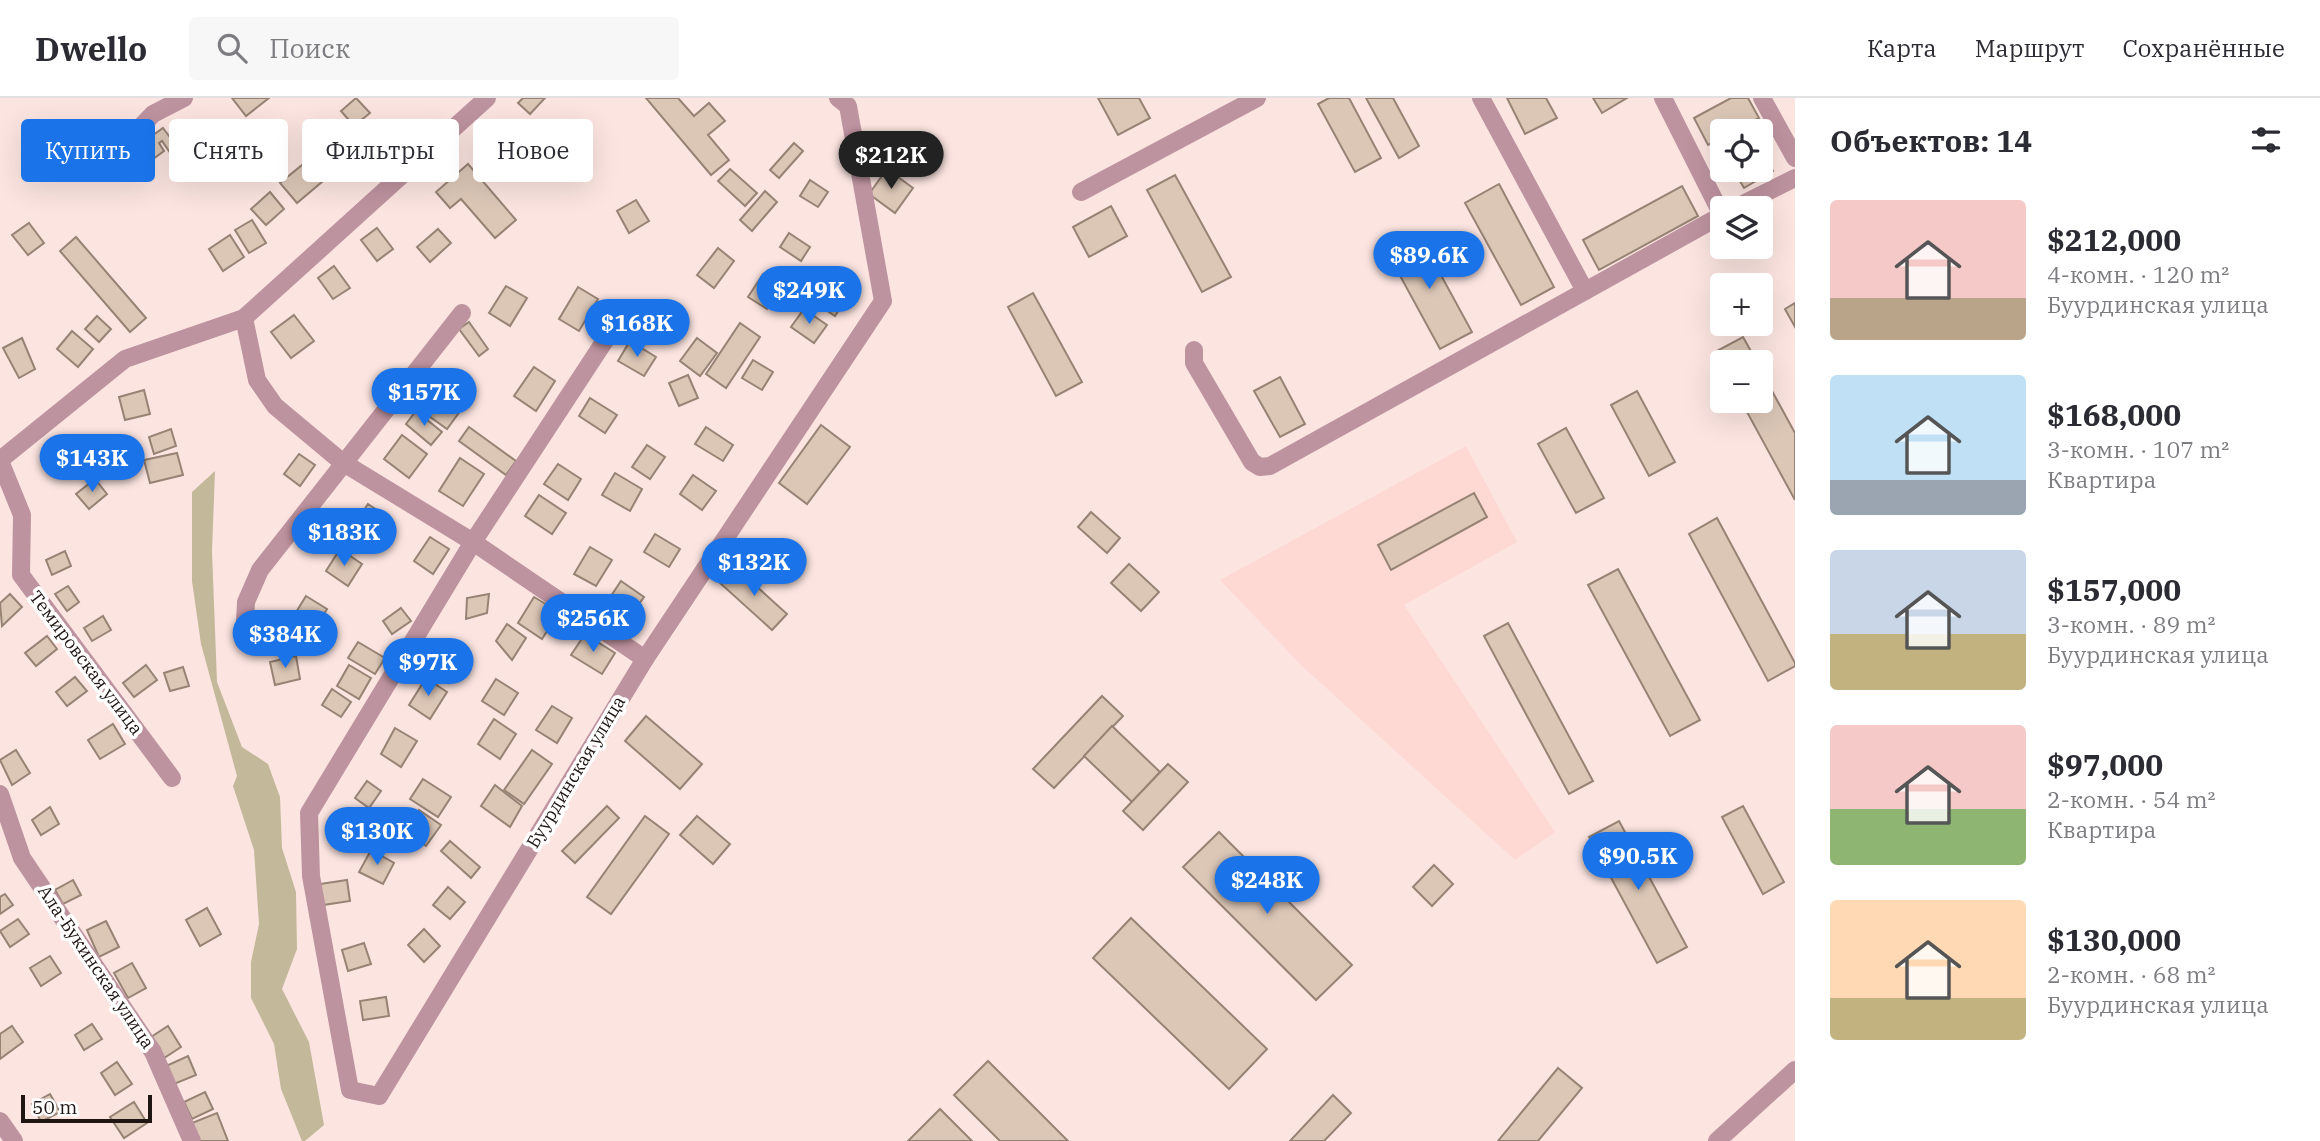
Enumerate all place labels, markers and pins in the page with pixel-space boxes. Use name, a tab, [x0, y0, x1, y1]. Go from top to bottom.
pin: $212K	[842, 132, 940, 191]
pin: $89.6K	[1372, 232, 1486, 291]
pin: $249K	[760, 266, 858, 326]
pin: $168K	[588, 300, 686, 359]
pin: $157K	[375, 368, 473, 428]
pin: $143K	[43, 434, 141, 494]
pin: $183K	[295, 508, 393, 568]
pin: $132K	[705, 538, 803, 598]
pin: $256K	[544, 594, 642, 654]
pin: $384K	[236, 610, 334, 670]
pin: $97K	[387, 638, 469, 698]
pin: $130K	[328, 808, 426, 867]
pin: $90.5K	[1581, 832, 1695, 892]
pin: $248K	[1218, 856, 1316, 916]

